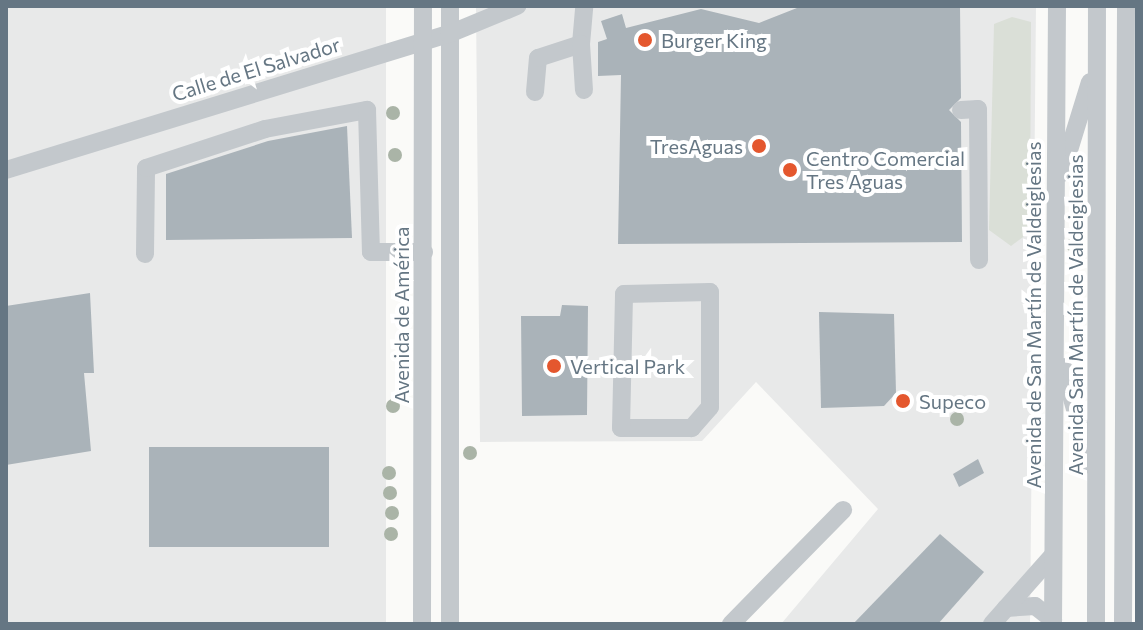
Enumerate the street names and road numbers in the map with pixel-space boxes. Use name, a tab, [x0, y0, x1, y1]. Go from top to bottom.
street label: Calle de El Salvador	[169, 32, 343, 106]
street label: Avenida de San Martín de Valdeiglesias	[1021, 141, 1045, 489]
street label: Avenida San Martín de Valdeiglesias	[1063, 154, 1087, 476]
street label: Avenida de América	[389, 226, 413, 404]

